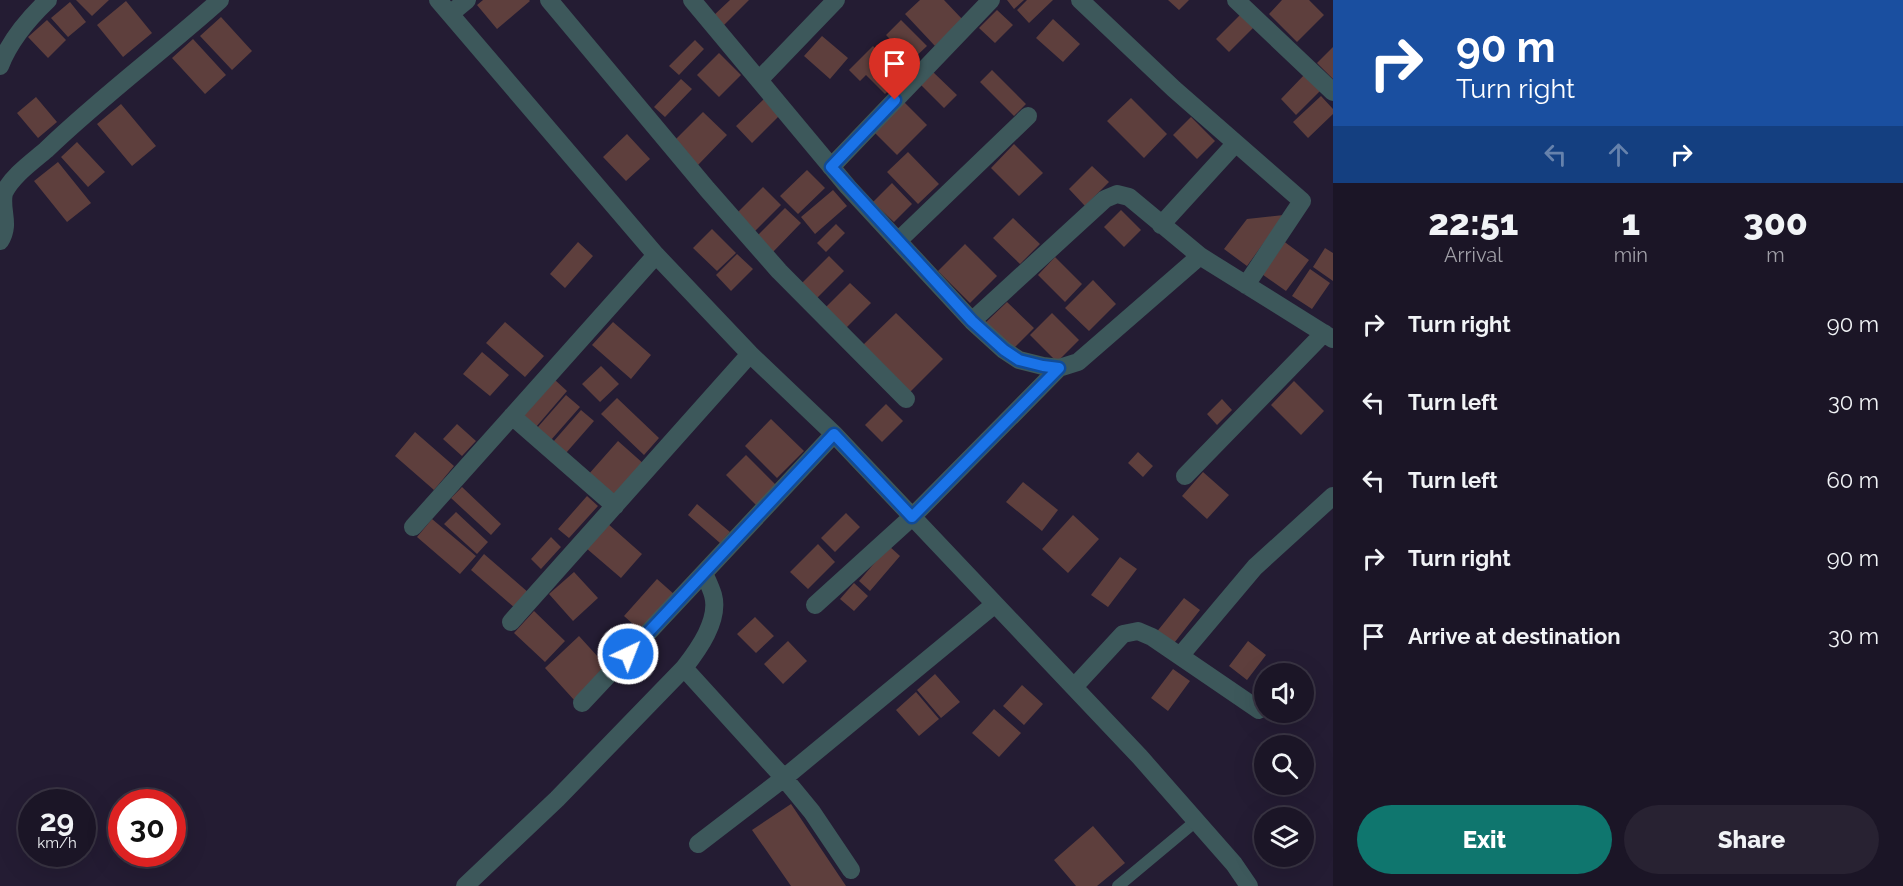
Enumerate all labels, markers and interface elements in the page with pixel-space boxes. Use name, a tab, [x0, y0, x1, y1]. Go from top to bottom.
text: 90 m	[1456, 23, 1556, 72]
icon: right	[1357, 24, 1435, 102]
pin	[869, 38, 920, 100]
icon: arrive	[878, 47, 911, 80]
text: Turn right	[1456, 73, 1575, 104]
icon: left	[1539, 138, 1572, 171]
icon: ahead	[1602, 138, 1635, 171]
icon: right	[1665, 138, 1698, 171]
text: 22:51	[1428, 201, 1519, 243]
text: 1	[1622, 201, 1640, 243]
text: 300	[1743, 201, 1808, 243]
text: Arrival	[1444, 243, 1503, 267]
text: min	[1614, 243, 1648, 267]
text: m	[1766, 243, 1785, 267]
icon: right	[1357, 308, 1390, 341]
text: Turn right	[1408, 311, 1511, 337]
text: 90 m	[1827, 311, 1879, 337]
icon: left	[1357, 386, 1390, 419]
text: Turn left	[1408, 389, 1498, 415]
text: 30 m	[1828, 389, 1879, 415]
icon: left	[1357, 464, 1390, 497]
text: Turn left	[1408, 467, 1498, 493]
text: 60 m	[1826, 467, 1879, 493]
icon: right	[1357, 542, 1390, 575]
text: Turn right	[1408, 545, 1511, 571]
text: 90 m	[1827, 545, 1879, 571]
icon: arrive	[1357, 620, 1390, 653]
position arrow	[596, 622, 660, 686]
text: Arrive at destination	[1408, 623, 1621, 649]
text: 30 m	[1828, 623, 1879, 649]
map controls	[1254, 663, 1314, 867]
button: sound	[1254, 663, 1314, 723]
button: search	[1254, 735, 1314, 795]
speed limit sign: 30	[108, 789, 186, 867]
text: 29	[40, 803, 74, 838]
button: Exit	[1357, 805, 1612, 874]
button: Share	[1624, 805, 1879, 874]
button: layers	[1254, 807, 1314, 867]
text: km/h	[37, 834, 77, 852]

